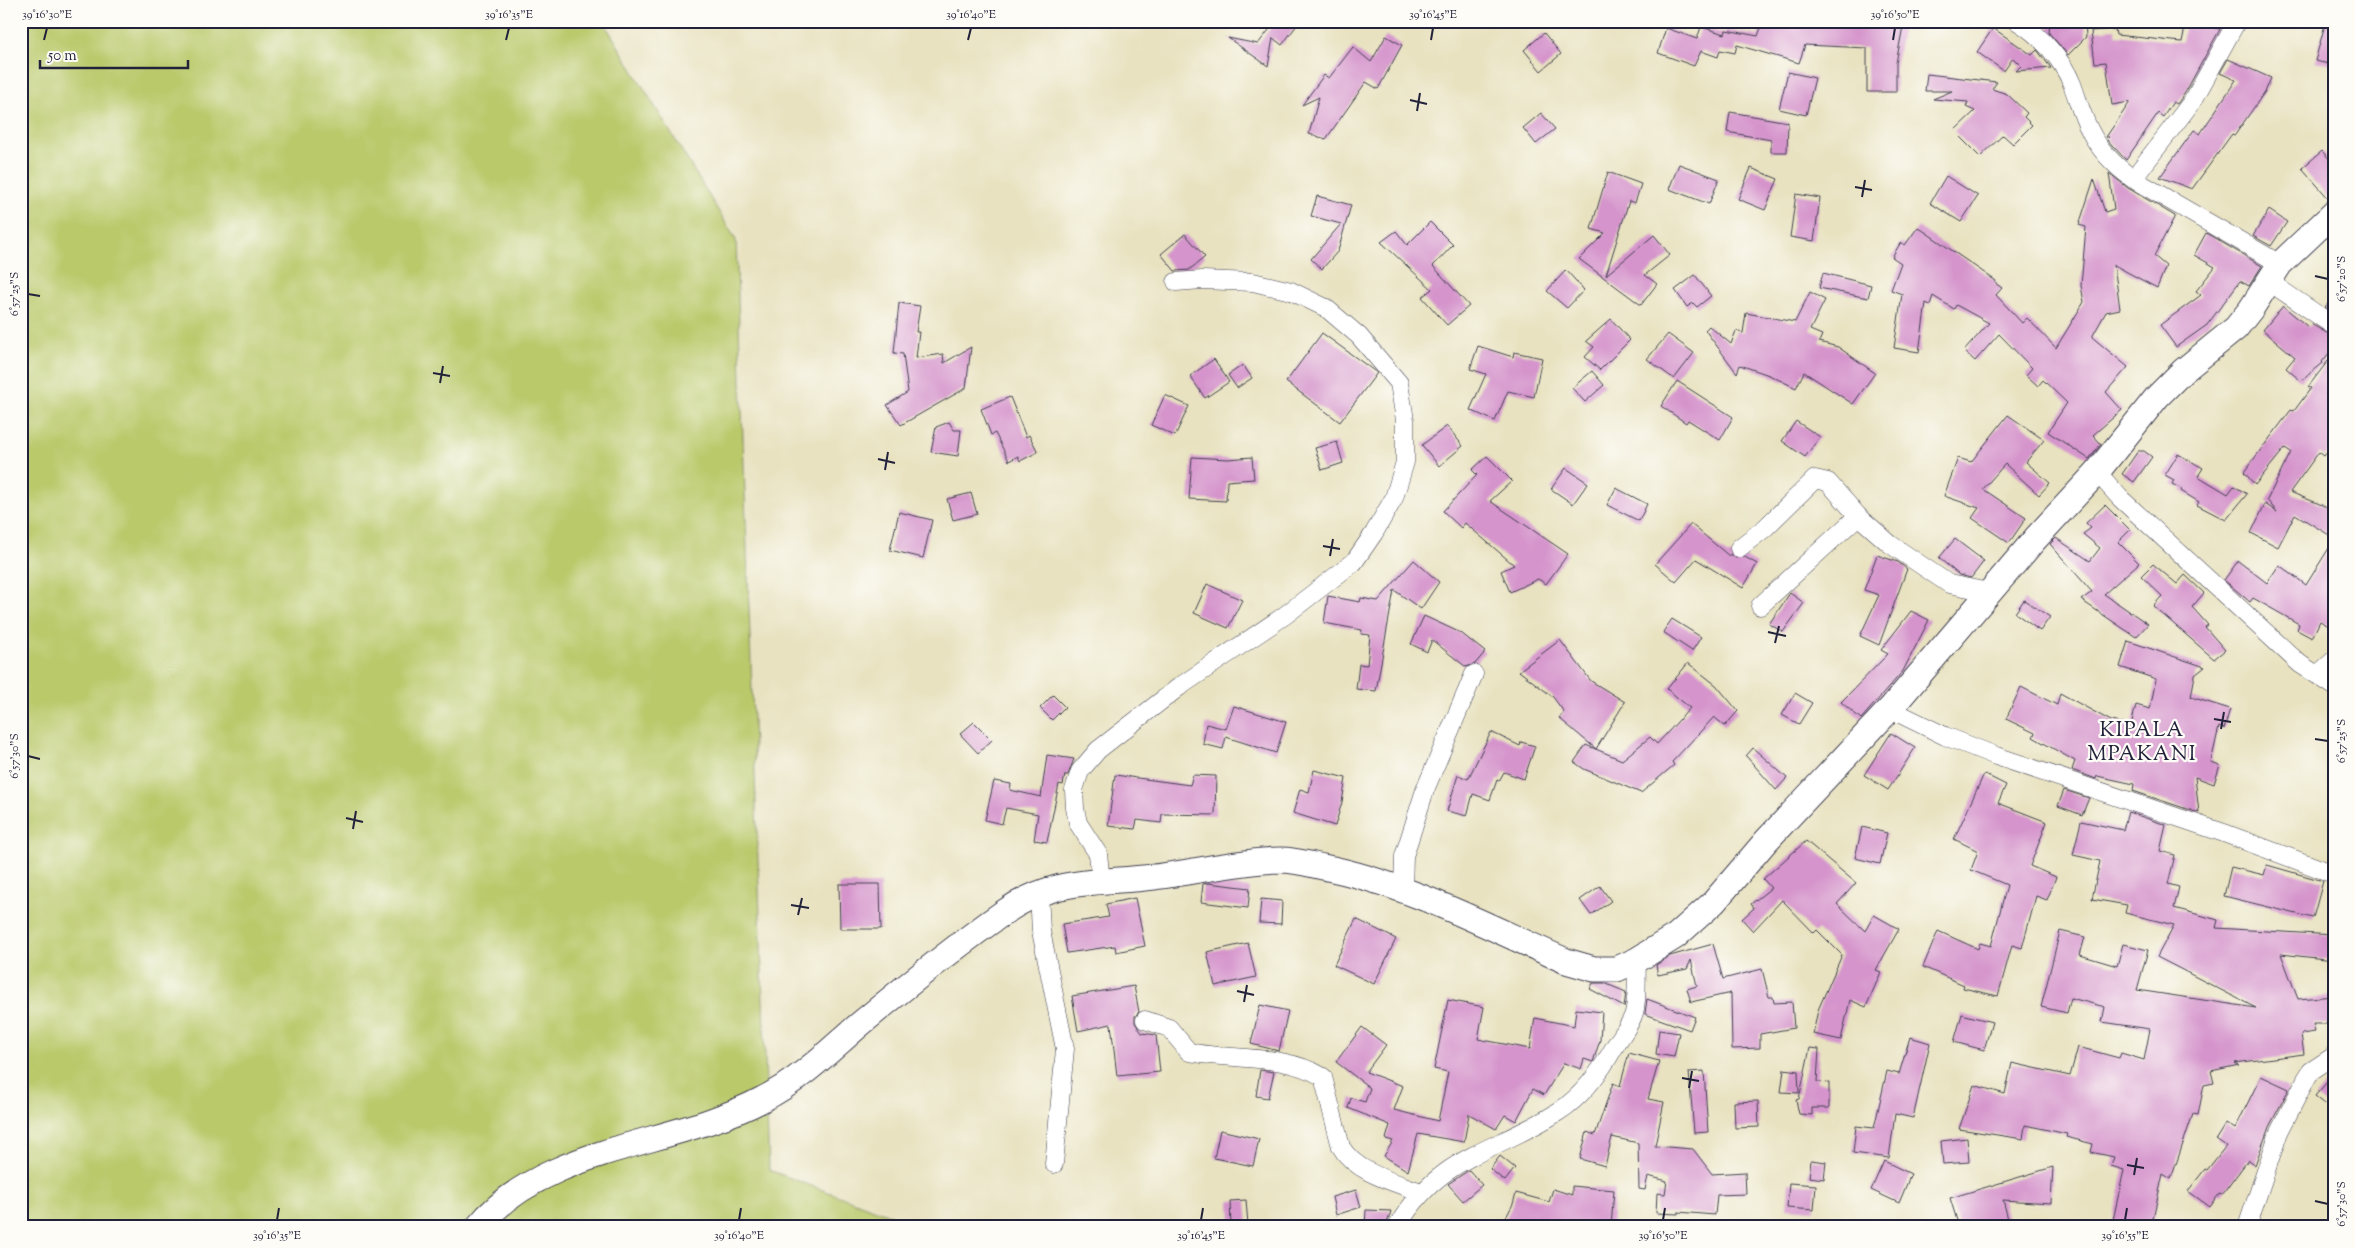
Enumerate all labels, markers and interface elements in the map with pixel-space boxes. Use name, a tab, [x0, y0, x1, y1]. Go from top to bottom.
text: 39°16'30"E	[22, 6, 73, 24]
text: 39°16'35"E	[485, 6, 534, 24]
text: 39°16'40"E	[946, 6, 997, 24]
text: 39°16'45"E	[1409, 6, 1458, 24]
text: 39°16'50"E	[1870, 6, 1920, 24]
scale bar	[40, 38, 188, 70]
text: 50 m	[47, 46, 77, 67]
text: 6°57'20"S	[2333, 256, 2351, 302]
text: 6°57'25"S	[6, 272, 24, 316]
district label: KIPALA MPAKANI	[2087, 716, 2197, 770]
text: 6°57'25"S	[2333, 719, 2351, 763]
text: 6°57'30"S	[6, 733, 24, 779]
text: 6°57'30"S	[2333, 1181, 2351, 1227]
text: 39°16'35"E	[253, 1227, 302, 1245]
text: 39°16'40"E	[714, 1227, 765, 1245]
text: 39°16'45"E	[1177, 1227, 1226, 1245]
text: 39°16'50"E	[1638, 1227, 1688, 1245]
text: 39°16'55"E	[2101, 1227, 2149, 1245]

